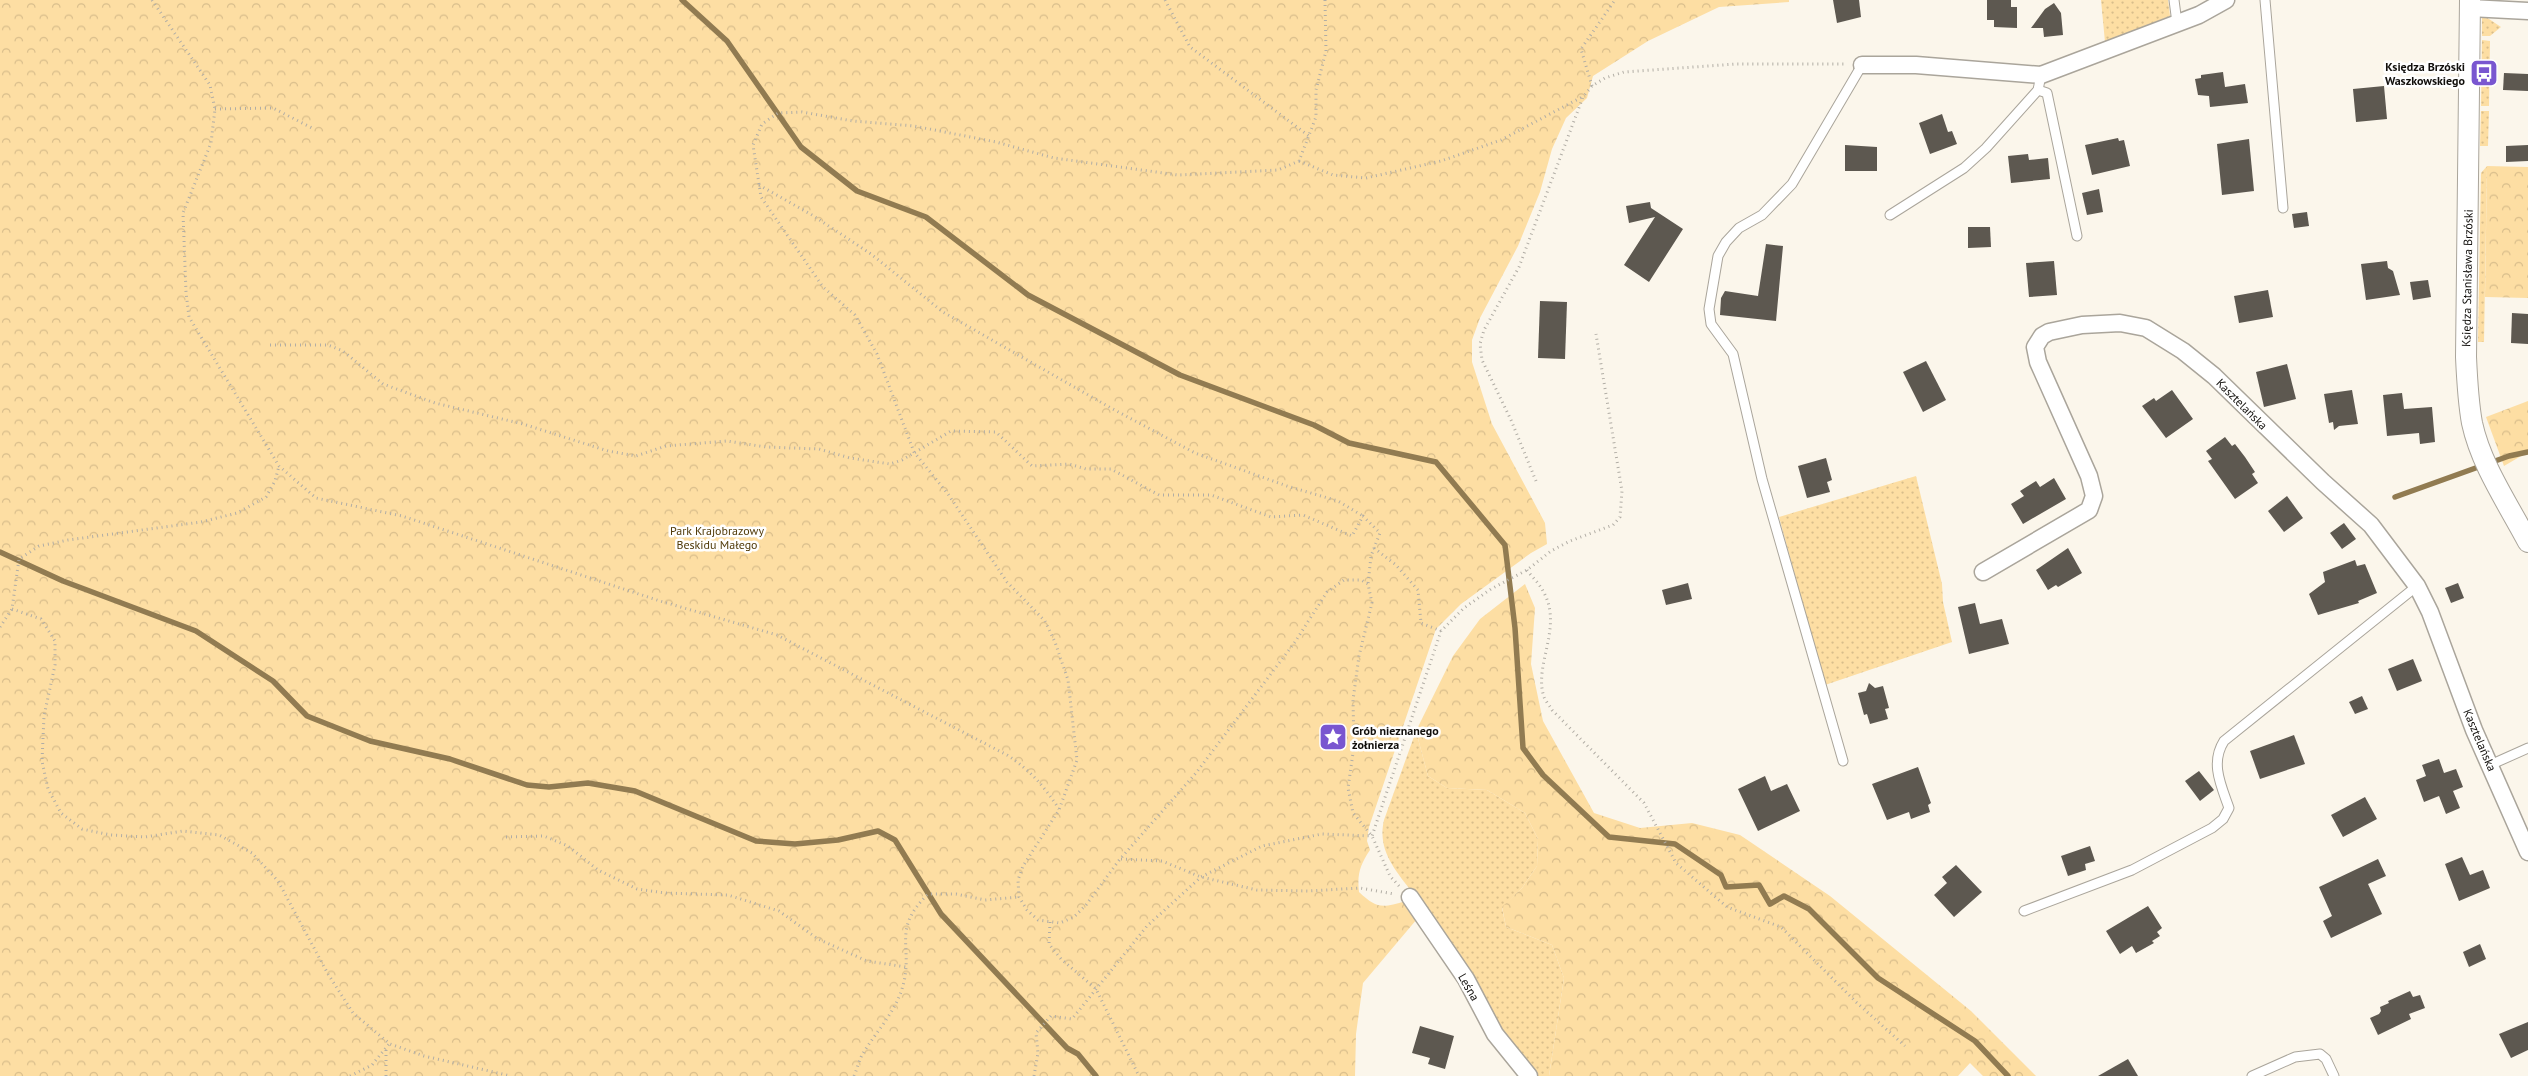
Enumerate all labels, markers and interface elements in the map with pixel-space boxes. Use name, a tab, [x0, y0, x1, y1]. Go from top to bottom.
bus stop icon: Księdza Brzóski Waszkowskiego	[2469, 58, 2499, 88]
place label: Księdza Brzóski Waszkowskiego	[2385, 59, 2466, 88]
street label: Księdza Stanisława Brzóski	[2458, 209, 2476, 347]
street label: Kasztelańska	[2213, 375, 2271, 433]
park label: Park Krajobrazowy Beskidu Małego	[670, 523, 764, 552]
street label: Kasztelańska	[2460, 707, 2500, 773]
place icon: Grób nieznanego żołnierza	[1318, 722, 1348, 752]
place label: Grób nieznanego żołnierza	[1352, 723, 1439, 752]
street label: Leśna	[1455, 971, 1483, 1003]

